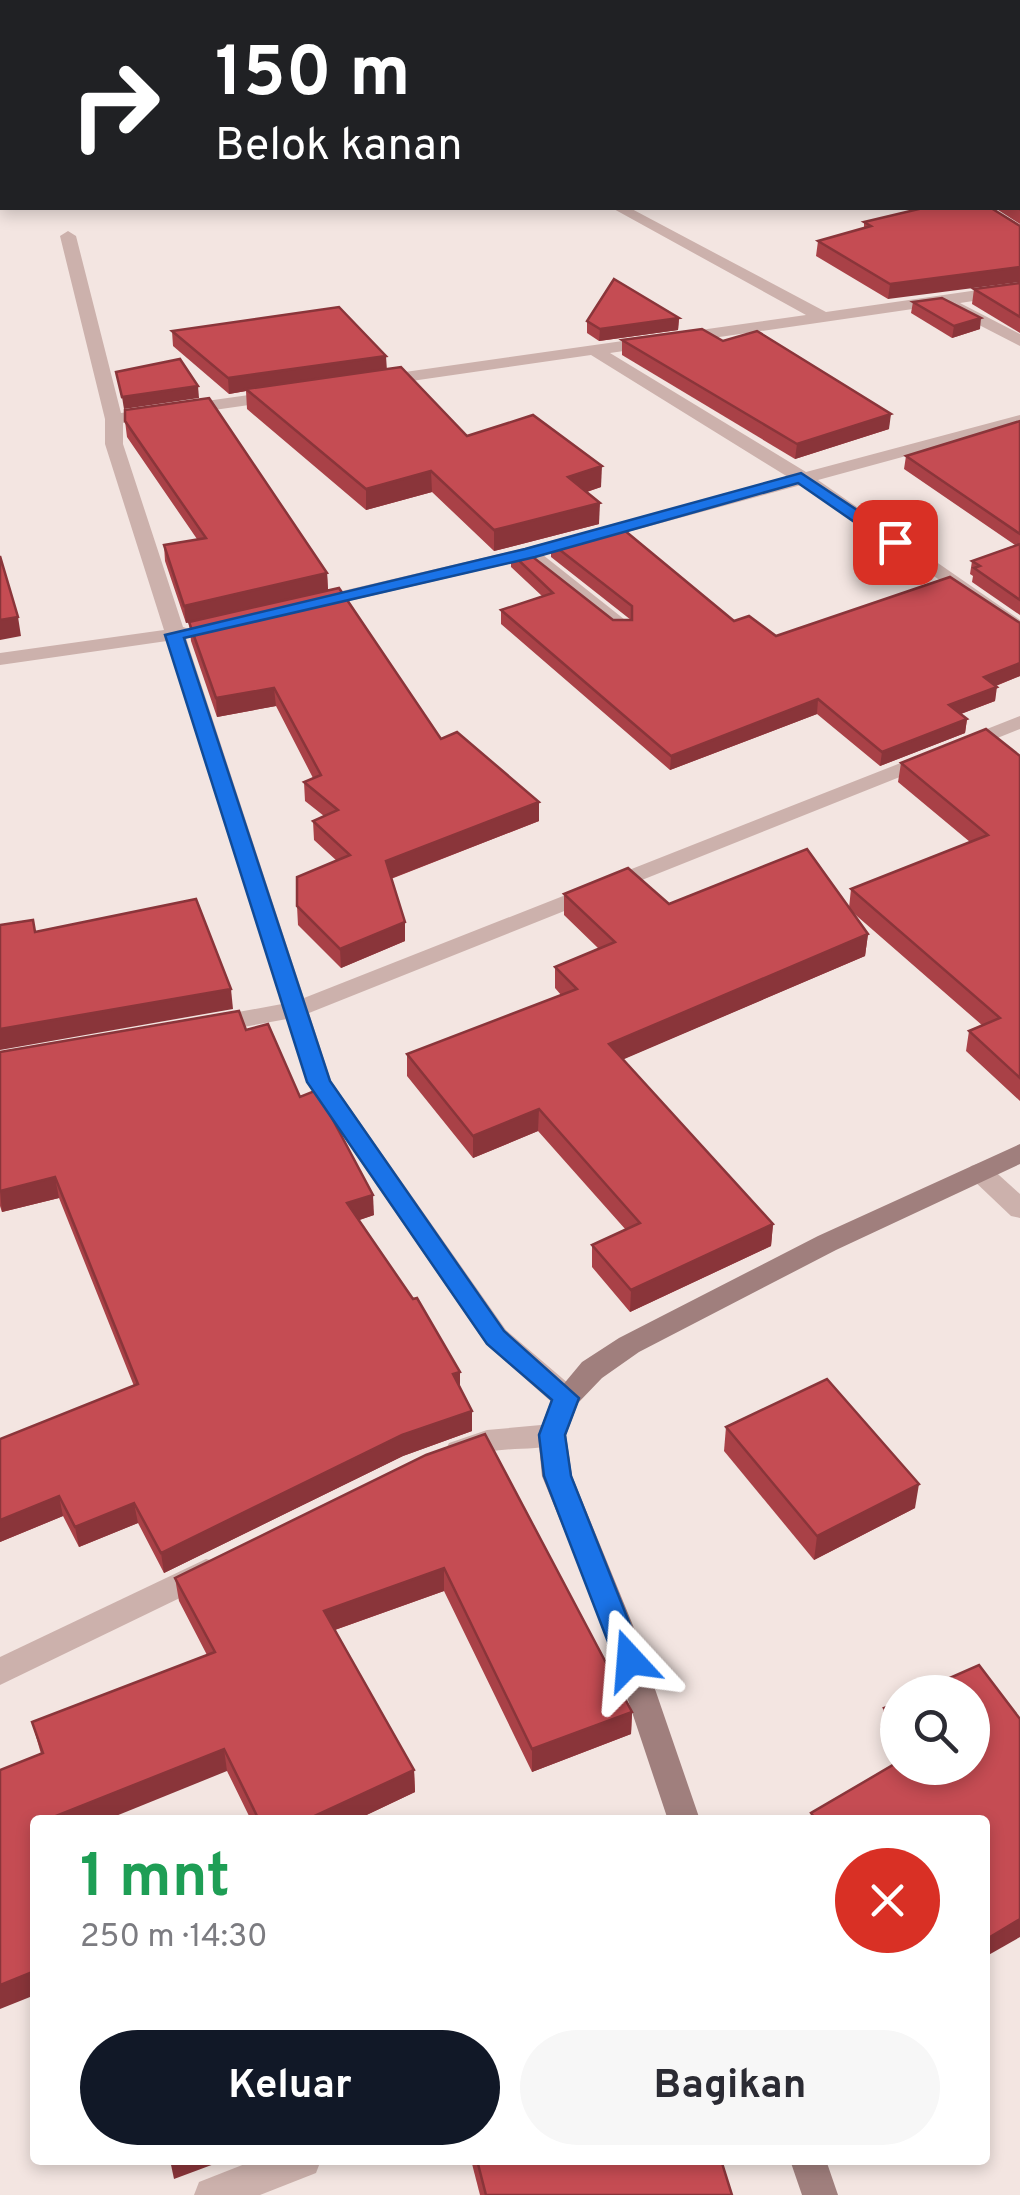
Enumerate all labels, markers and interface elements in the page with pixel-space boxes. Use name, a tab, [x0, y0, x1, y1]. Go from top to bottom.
text: 150 m	[215, 32, 410, 121]
icon: right	[50, 40, 180, 170]
text: Belok kanan	[215, 119, 463, 176]
pin	[853, 500, 938, 585]
icon: arrive	[868, 515, 923, 570]
position arrow	[578, 1608, 682, 1712]
map controls	[880, 1675, 990, 1785]
button: search	[880, 1675, 990, 1785]
text: 1 mnt	[80, 1842, 230, 1918]
button: close	[835, 1848, 940, 1953]
text: 250 m · 14:30	[80, 1918, 267, 1958]
button: Keluar	[80, 2030, 500, 2145]
button: Bagikan	[520, 2030, 940, 2145]

